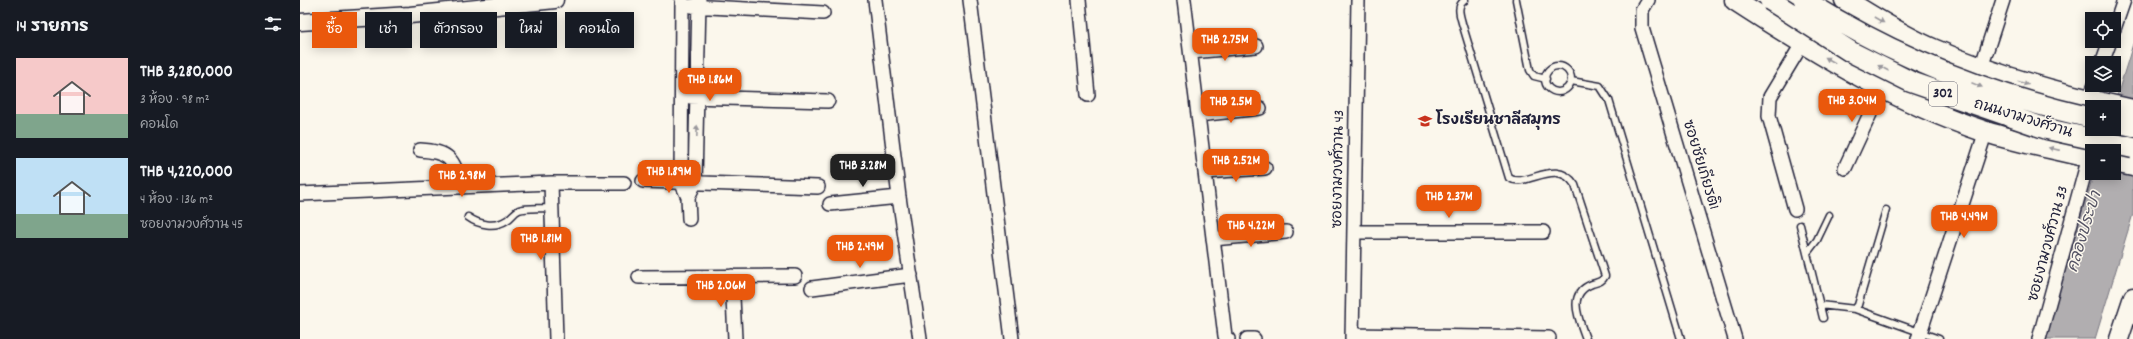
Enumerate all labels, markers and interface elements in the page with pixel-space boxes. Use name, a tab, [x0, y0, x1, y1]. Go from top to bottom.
chip: ซื้อ	[312, 12, 357, 48]
chip: เช่า	[365, 12, 412, 48]
chip: ตัวกรอง	[420, 12, 497, 48]
chip: ใหม่	[505, 12, 557, 48]
chip: คอนโด	[565, 12, 634, 48]
map controls	[2085, 12, 2121, 180]
button: locate	[2085, 12, 2121, 48]
icon: filters	[262, 13, 284, 35]
text: 14 รายการ	[16, 16, 89, 40]
one-way arrow	[1874, 16, 1884, 24]
pin: THB 2.75M	[1179, 28, 1271, 62]
text: THB 2.75M	[1201, 31, 1249, 50]
button: layers	[2085, 56, 2121, 92]
one-way arrow	[1824, 57, 1836, 64]
text: THB 3,280,000	[140, 61, 233, 85]
one-way arrow	[1877, 65, 1889, 71]
pin: THB 1.86M	[664, 68, 756, 102]
text: THB 1.86M	[687, 71, 733, 90]
icon: home	[48, 74, 96, 122]
one-way arrow	[2018, 80, 2030, 86]
road number: 302	[1929, 82, 1957, 106]
one-way arrow	[1971, 82, 1983, 88]
pin: THB 3.04M	[1806, 89, 1898, 123]
pin: THB 2.5M	[1190, 90, 1272, 124]
text: 3 ห้อง · 98 m²	[140, 91, 210, 110]
text: THB 3.04M	[1827, 92, 1877, 111]
text: THB 2.5M	[1210, 93, 1252, 112]
street label: ถนนงามวงศ์วาน	[1971, 93, 2076, 145]
button: +	[2085, 100, 2121, 136]
street label: ซอยงามวงศ์วาน 43	[1326, 109, 1351, 229]
place label: โรงเรียนชาลีสมุทร	[1435, 109, 1561, 132]
school or university icon: โรงเรียนชาลีสมุทร	[1417, 113, 1433, 129]
text: คอนโด	[140, 116, 178, 135]
street label: ซอยชัยเกียรติ1	[1676, 118, 1724, 212]
one-way arrow	[694, 124, 700, 137]
button: −	[2085, 144, 2121, 180]
one-way arrow	[2048, 146, 2060, 152]
pin: THB 2.52M	[1190, 149, 1282, 183]
text: THB 2.52M	[1212, 152, 1260, 171]
pin: THB 3.28M	[817, 154, 909, 188]
text: THB 3.28M	[839, 157, 887, 176]
pin: THB 1.89M	[623, 160, 715, 194]
text: THB 4,220,000	[140, 161, 233, 185]
text: THB 1.89M	[647, 163, 691, 182]
pin: THB 2.98M	[416, 164, 508, 198]
text: THB 2.98M	[438, 167, 486, 186]
icon: home	[48, 174, 96, 222]
street label: ซอยงามวงศ์วาน 33	[2022, 183, 2075, 304]
pin: THB 2.37M	[1403, 185, 1495, 219]
text: THB 2.37M	[1425, 188, 1473, 207]
water label: คลองประปา	[2062, 188, 2108, 275]
text: 4 ห้อง · 136 m²	[140, 191, 213, 210]
pin: THB 4.49M	[1918, 205, 2010, 239]
text: THB 4.49M	[1940, 208, 1988, 227]
pin: THB 4.22M	[1205, 214, 1297, 248]
text: ซอยงามวงศ์วาน 45	[140, 216, 243, 235]
text: THB 4.22M	[1227, 217, 1275, 236]
pin: THB 1.81M	[495, 227, 587, 261]
text: THB 1.81M	[520, 230, 562, 249]
pin: THB 2.49M	[814, 235, 906, 269]
text: THB 2.49M	[836, 238, 884, 257]
pin: THB 2.06M	[675, 274, 767, 308]
text: THB 2.06M	[696, 277, 746, 296]

